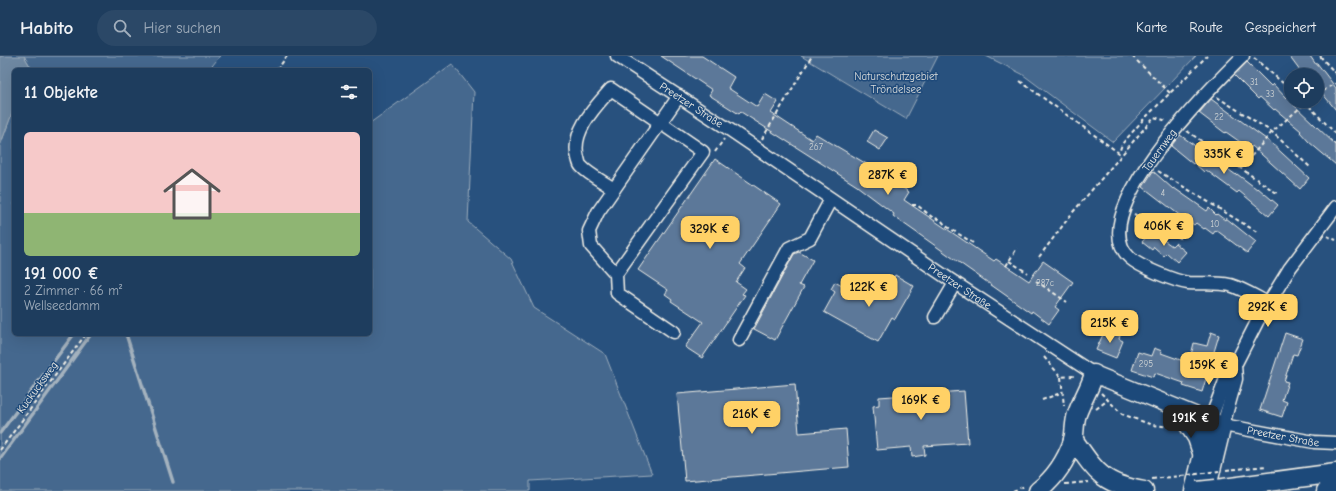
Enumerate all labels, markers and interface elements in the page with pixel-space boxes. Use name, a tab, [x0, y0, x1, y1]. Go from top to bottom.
search box	[97, 10, 377, 46]
text: Habito	[20, 17, 73, 39]
icon: search	[111, 17, 133, 39]
text: Hier suchen	[143, 19, 221, 37]
text: Karte	[1136, 19, 1167, 36]
text: Route	[1189, 19, 1223, 36]
text: Gespeichert	[1245, 19, 1316, 36]
map controls	[1284, 68, 1324, 108]
button: locate	[1284, 68, 1324, 108]
park label: Naturschutzgebiet Tröndelsee	[854, 70, 939, 96]
house number: 31	[1250, 77, 1258, 87]
street label: Preetzer Straße	[657, 80, 726, 131]
icon: filters	[338, 81, 360, 103]
text: 11 Objekte	[24, 83, 98, 102]
house number: 33	[1265, 89, 1275, 99]
house number: 22	[1214, 112, 1224, 122]
street label: Tauernweg	[1140, 126, 1179, 174]
pin: 335K €	[1191, 141, 1257, 175]
house number: 267	[809, 142, 824, 152]
text: 335K €	[1204, 146, 1244, 161]
icon: home	[156, 158, 228, 230]
pin: 287K €	[855, 162, 921, 196]
text: 287K €	[868, 167, 908, 182]
house number: 4	[1161, 188, 1165, 198]
pin: 406K €	[1131, 213, 1197, 247]
pin: 329K €	[677, 216, 743, 250]
text: 406K €	[1143, 218, 1185, 233]
house number: 10	[1210, 219, 1220, 229]
text: 329K €	[690, 221, 730, 236]
street label: Preetzer Straße	[926, 261, 994, 312]
text: 191 000 €	[24, 264, 99, 283]
pin: 122K €	[836, 274, 902, 308]
house number: 287c	[1036, 278, 1055, 288]
text: 122K €	[850, 279, 888, 294]
text: 2 Zimmer · 66 m²	[24, 283, 122, 298]
pin: 292K €	[1235, 294, 1301, 328]
text: Wellseedamm	[24, 298, 100, 313]
text: 292K €	[1248, 299, 1288, 314]
pin: 215K €	[1077, 310, 1143, 344]
text: 215K €	[1090, 315, 1130, 330]
pin: 159K €	[1176, 352, 1242, 386]
text: 159K €	[1189, 357, 1229, 372]
street label: Kuckucksweg	[14, 359, 61, 416]
house number: 295	[1139, 359, 1153, 369]
pin: 169K €	[888, 387, 954, 421]
text: 169K €	[901, 392, 941, 407]
pin: 216K €	[719, 401, 785, 435]
pin: 191K €	[1158, 405, 1224, 439]
text: 216K €	[732, 406, 772, 421]
text: 191K €	[1172, 410, 1210, 425]
street label: Preetzer Straße	[1246, 424, 1320, 449]

